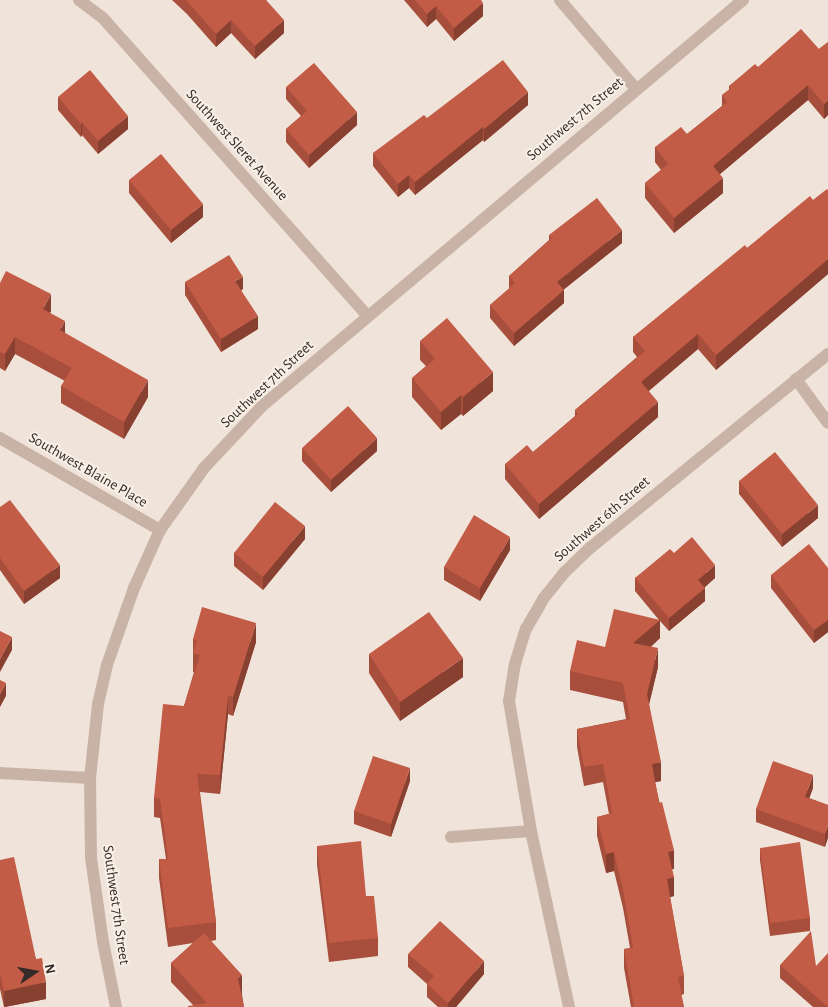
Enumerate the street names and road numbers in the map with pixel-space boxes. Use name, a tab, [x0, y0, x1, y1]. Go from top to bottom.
street label: Southwest 7th Street	[523, 73, 627, 165]
street label: Southwest Sleret Avenue	[182, 85, 292, 205]
street label: Southwest 7th Street	[217, 336, 317, 432]
street label: Southwest Blaine Place	[25, 429, 151, 511]
street label: Southwest 6th Street	[550, 472, 654, 566]
street label: Southwest 7th Street	[99, 844, 133, 966]

